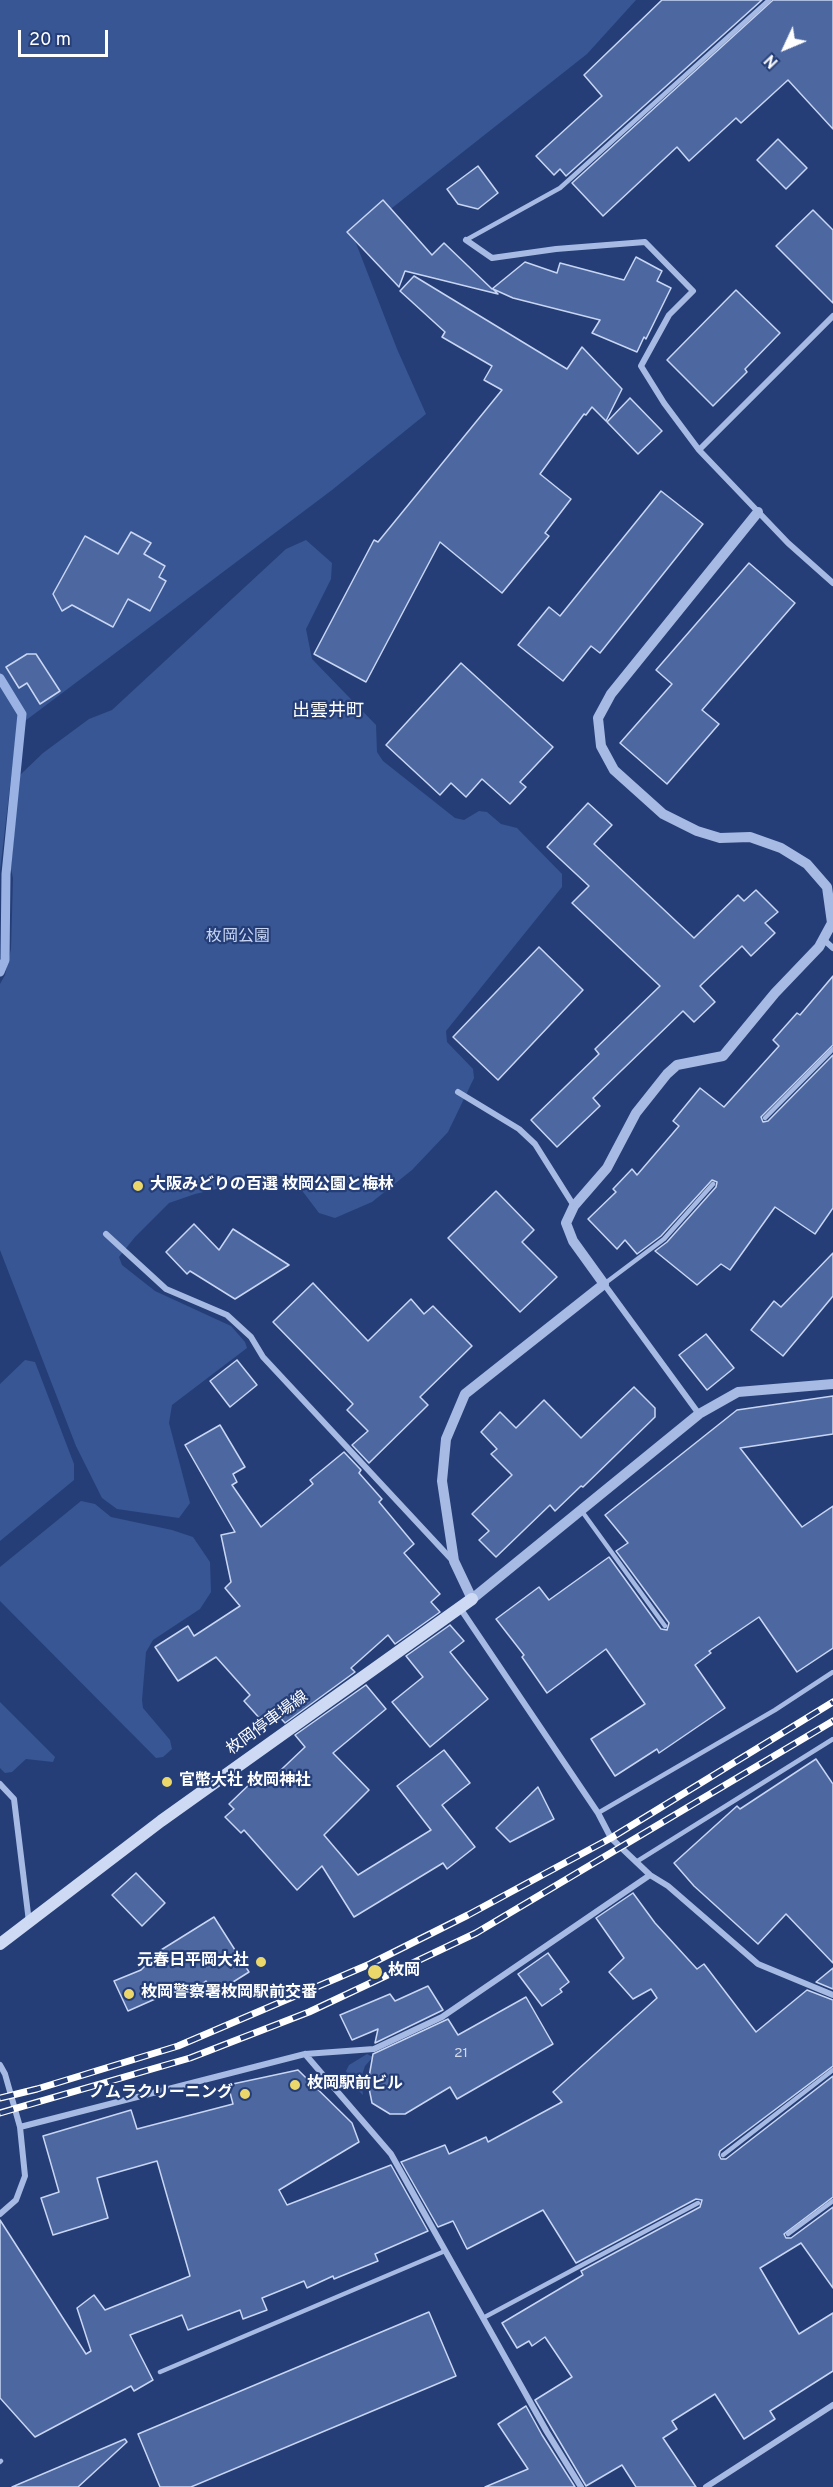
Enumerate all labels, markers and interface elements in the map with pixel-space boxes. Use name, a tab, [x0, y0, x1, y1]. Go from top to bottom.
scale bar	[21, 18, 111, 56]
north arrow	[755, 18, 815, 78]
text: 20 m	[29, 29, 71, 52]
text: N	[761, 49, 783, 72]
district label: 出雲井町	[292, 701, 364, 723]
park label: 枚岡公園	[206, 928, 270, 948]
place label: 大阪みどりの百選 枚岡公園と梅林	[150, 1176, 394, 1196]
marker: 大阪みどりの百選 枚岡公園と梅林	[131, 1179, 145, 1193]
street label: 枚岡停車場線	[224, 1688, 312, 1760]
place label: 官幣大社 枚岡神社	[179, 1772, 311, 1792]
marker: 官幣大社 枚岡神社	[160, 1775, 174, 1789]
place label: 元春日平岡大社	[137, 1952, 249, 1972]
marker: 元春日平岡大社	[254, 1955, 268, 1969]
place label: 枚岡	[388, 1962, 420, 1982]
marker: 枚岡	[366, 1963, 384, 1981]
place label: 枚岡警察署枚岡駅前交番	[141, 1984, 317, 2004]
marker: 枚岡警察署枚岡駅前交番	[122, 1987, 136, 2001]
house number: 21	[454, 2046, 468, 2062]
place label: 枚岡駅前ビル	[307, 2075, 403, 2095]
marker: 枚岡駅前ビル	[288, 2078, 302, 2092]
place label: ノムラクリーニング	[89, 2084, 233, 2104]
marker: ノムラクリーニング	[238, 2087, 252, 2101]

